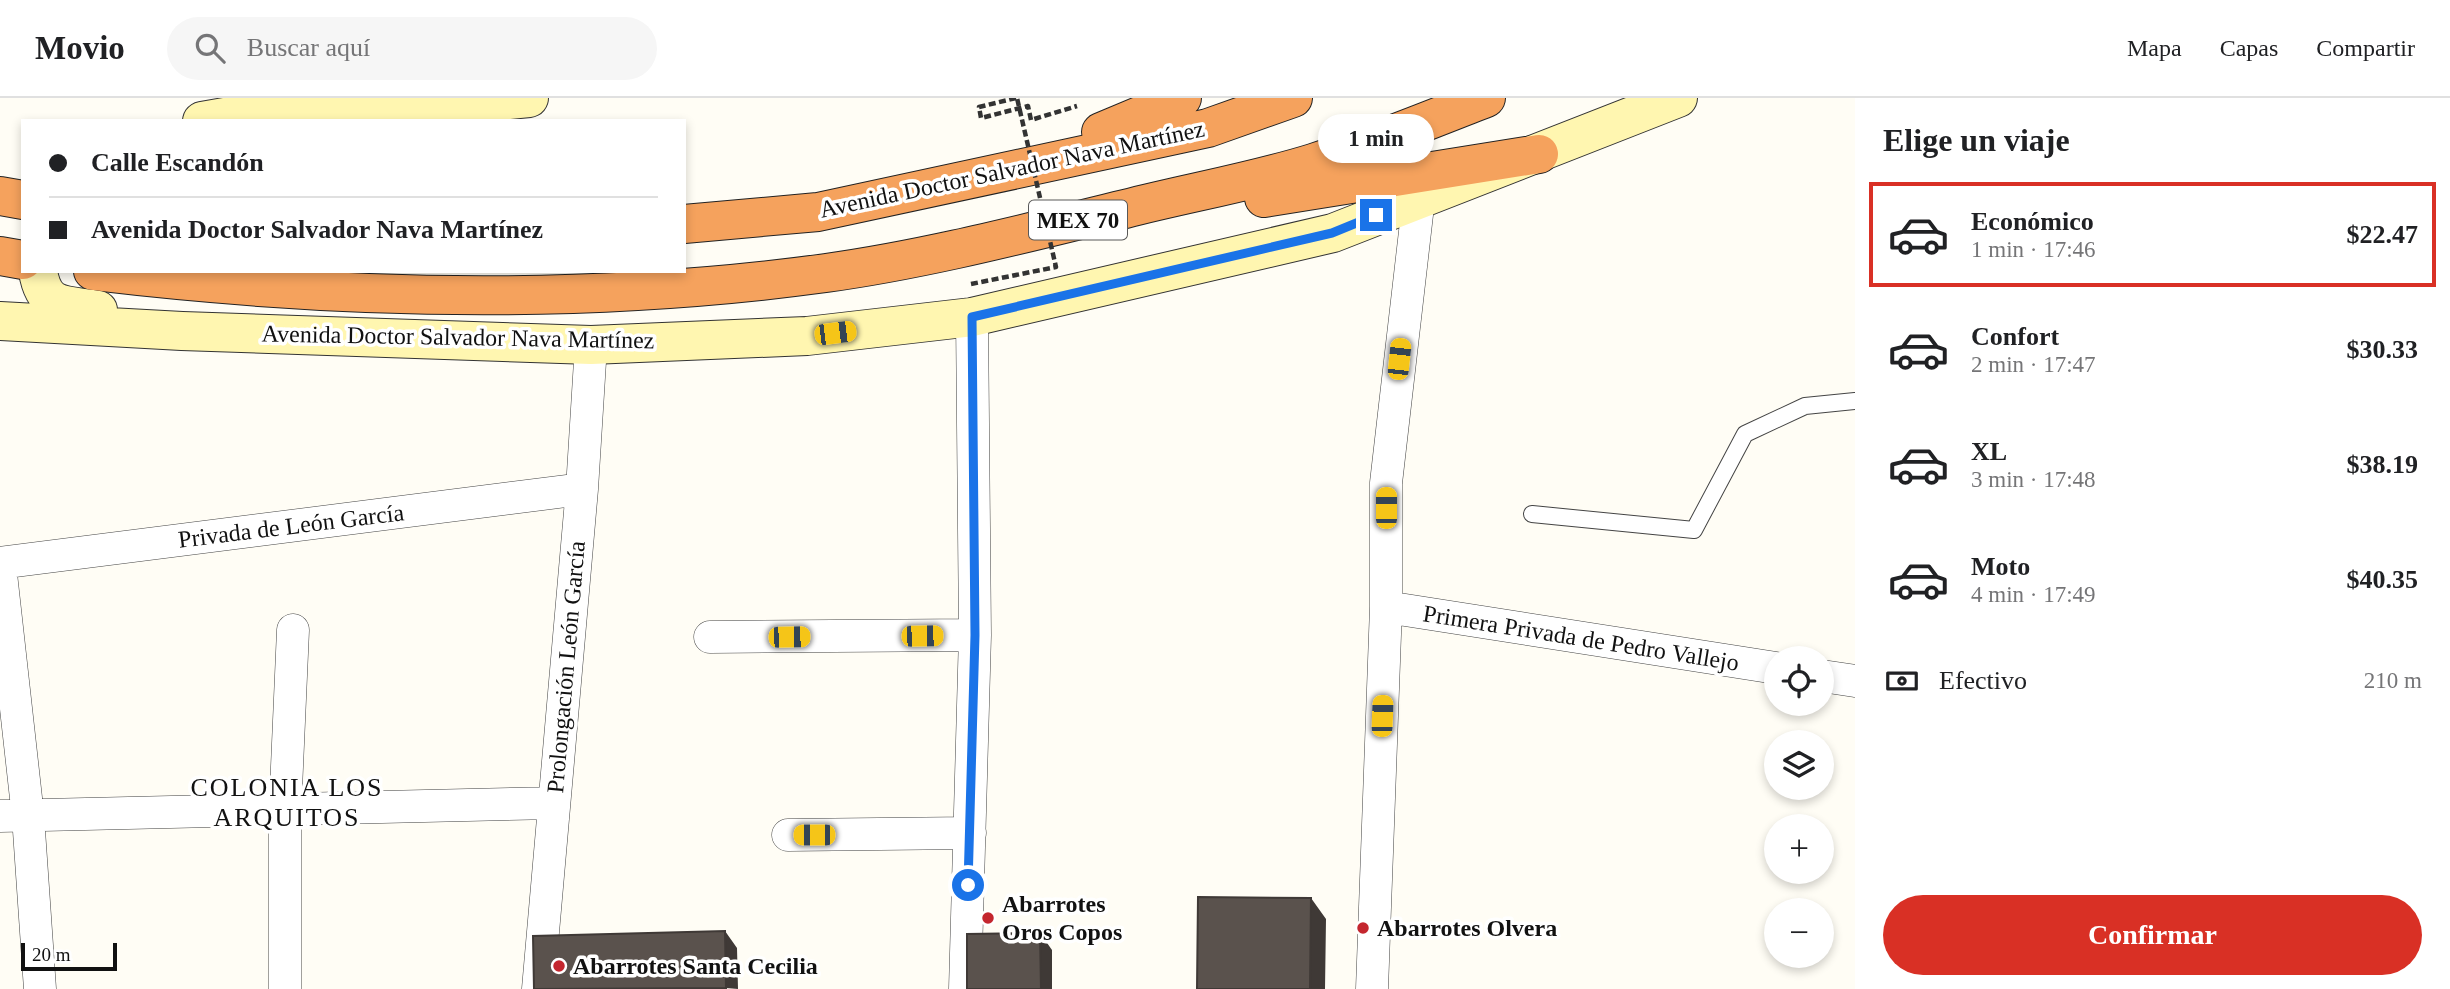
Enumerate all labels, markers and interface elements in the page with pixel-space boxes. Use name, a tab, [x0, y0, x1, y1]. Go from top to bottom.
search box	[167, 17, 657, 80]
icon: search	[191, 29, 229, 67]
text: Movio	[35, 30, 125, 66]
text: Buscar aquí	[247, 33, 370, 62]
text: Mapa	[2127, 35, 2182, 61]
text: Capas	[2220, 35, 2278, 61]
text: Compartir	[2316, 35, 2415, 61]
callout: 1 min	[1318, 114, 1434, 162]
street label: Avenida Doctor Salvador Nava Martínez	[817, 115, 1207, 223]
text: Elige un viaje	[1883, 122, 2070, 158]
text: 1 min	[1348, 126, 1404, 151]
text: Calle Escandón	[91, 148, 264, 177]
route end	[1360, 199, 1392, 231]
road number: MEX 70	[1029, 200, 1127, 239]
icon: car	[1887, 203, 1950, 266]
text: Económico	[1971, 207, 2094, 236]
text: Avenida Doctor Salvador Nava Martínez	[91, 215, 543, 244]
text: $22.47	[2347, 220, 2418, 249]
text: 1 min · 17:46	[1971, 237, 2096, 262]
icon: car	[1887, 318, 1950, 381]
car	[813, 320, 858, 346]
street label: Avenida Doctor Salvador Nava Martínez	[261, 321, 655, 353]
text: Confort	[1971, 322, 2059, 351]
text: $30.33	[2347, 335, 2418, 364]
car	[1387, 337, 1412, 381]
text: 2 min · 17:47	[1971, 352, 2096, 377]
icon: car	[1887, 433, 1950, 496]
text: XL	[1971, 437, 2007, 466]
text: $38.19	[2347, 450, 2418, 479]
text: 3 min · 17:48	[1971, 467, 2096, 492]
car	[1376, 487, 1397, 529]
street label: Privada de León García	[177, 499, 406, 553]
street label: Prolongación León García	[542, 539, 590, 794]
icon: car	[1887, 548, 1950, 611]
text: Moto	[1971, 552, 2030, 581]
text: $40.35	[2347, 565, 2418, 594]
text: 4 min · 17:49	[1971, 582, 2096, 607]
street label: Primera Privada de Pedro Vallejo	[1421, 600, 1741, 676]
car	[901, 625, 944, 647]
car	[768, 626, 811, 648]
map controls	[1764, 646, 1834, 968]
button: locate	[1764, 646, 1834, 716]
icon: cash	[1883, 662, 1921, 700]
text: Efectivo	[1939, 666, 2027, 695]
text: 210 m	[2364, 668, 2422, 693]
car	[1371, 695, 1394, 737]
button: layers	[1764, 730, 1834, 800]
district label: COLONIA LOS ARQUITOS	[190, 773, 384, 832]
button: +	[1764, 814, 1834, 884]
car	[794, 825, 836, 846]
route start	[952, 869, 984, 901]
place label: Abarrotes Oros Copos	[1002, 891, 1122, 945]
button: Confirmar	[1883, 895, 2422, 975]
button: −	[1764, 898, 1834, 968]
marker: Abarrotes Oros Copos	[980, 910, 996, 926]
place label: Abarrotes Olvera	[1377, 915, 1557, 941]
marker: Abarrotes Olvera	[1355, 920, 1371, 936]
scale bar	[21, 940, 117, 972]
text: 20 m	[32, 944, 71, 965]
place label: Abarrotes Santa Cecilia	[573, 953, 818, 979]
marker: Abarrotes Santa Cecilia	[551, 958, 567, 974]

